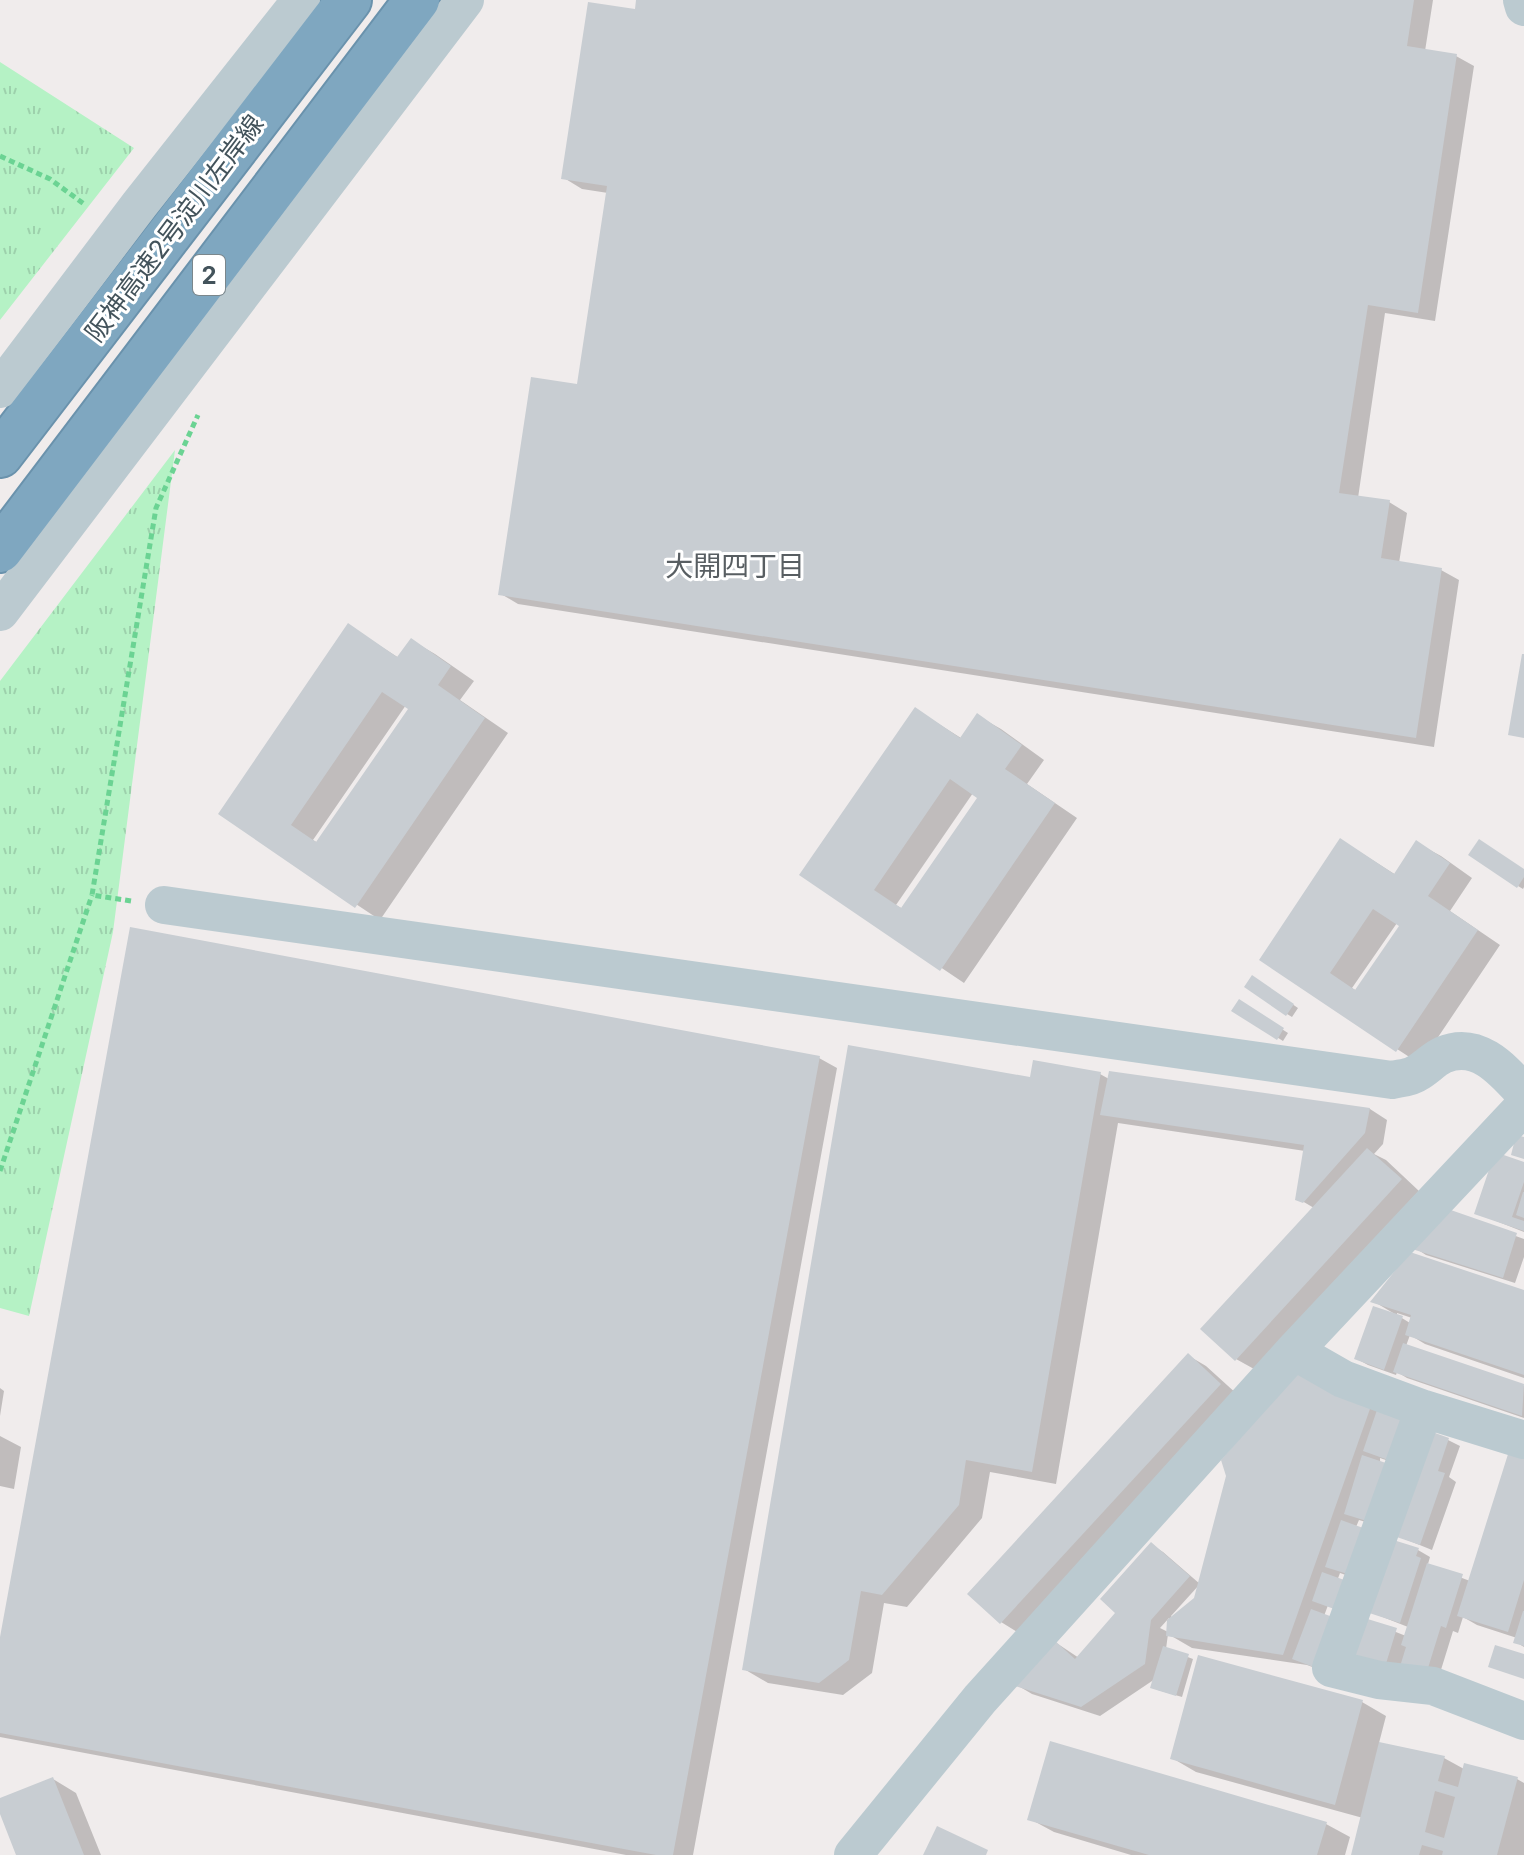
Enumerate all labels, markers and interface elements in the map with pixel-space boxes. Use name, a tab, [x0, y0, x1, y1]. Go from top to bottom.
street label: 阪神高速2号淀川左岸線	[79, 108, 269, 348]
road number: 2	[193, 255, 225, 295]
district label: 大開四丁目	[665, 549, 805, 583]

